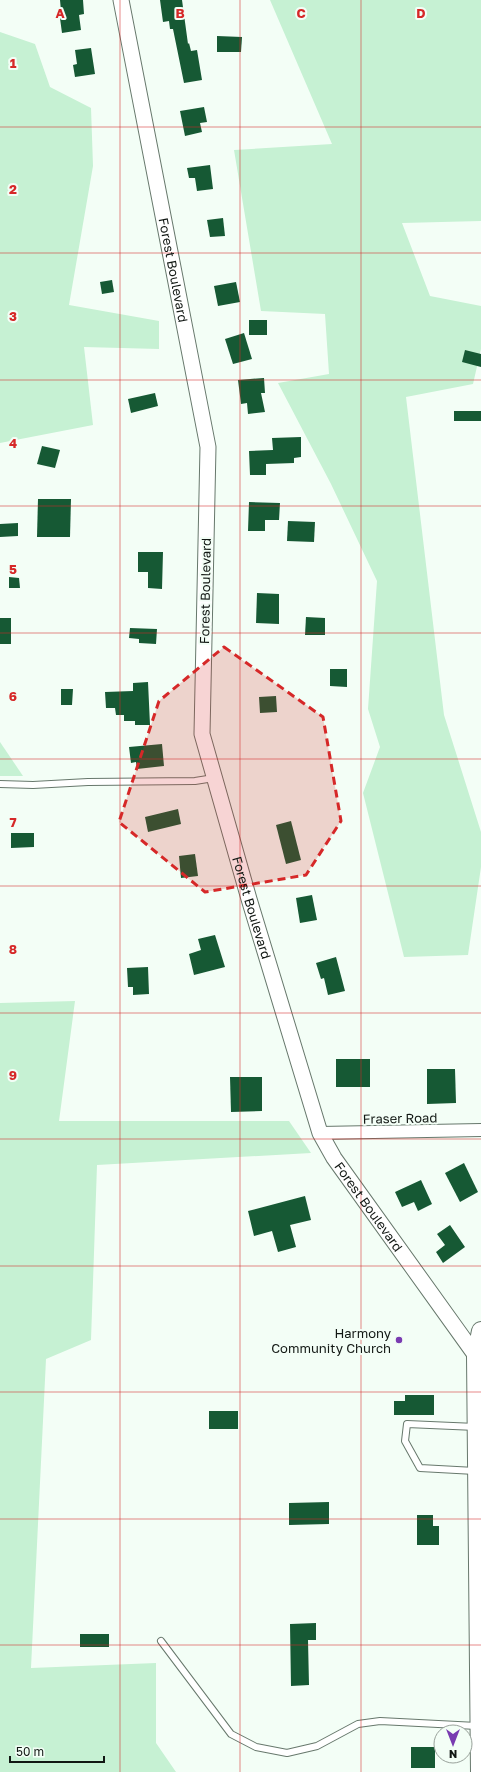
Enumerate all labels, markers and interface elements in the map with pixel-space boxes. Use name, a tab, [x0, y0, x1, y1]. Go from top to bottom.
text: A	[55, 5, 65, 21]
text: B	[175, 5, 185, 21]
text: C	[296, 5, 306, 21]
text: D	[416, 5, 426, 21]
text: 1	[10, 55, 17, 71]
text: 2	[9, 181, 17, 197]
street label: Forest Boulevard	[156, 216, 192, 324]
text: 3	[9, 308, 17, 324]
text: 4	[9, 435, 17, 451]
street label: Forest Boulevard	[196, 538, 214, 644]
text: 5	[9, 561, 17, 577]
text: 6	[9, 688, 17, 704]
text: 7	[9, 814, 17, 830]
street label: Forest Boulevard	[229, 854, 275, 961]
text: 8	[9, 941, 17, 957]
text: 9	[9, 1067, 17, 1083]
street label: Fraser Road	[363, 1109, 437, 1127]
street label: Forest Boulevard	[331, 1159, 406, 1254]
place label: Harmony Community Church	[271, 1325, 392, 1356]
marker: Harmony Community Church	[394, 1335, 404, 1345]
north arrow	[433, 1724, 473, 1764]
scale bar	[10, 1738, 104, 1764]
text: 50 m	[16, 1744, 44, 1759]
text: N	[449, 1748, 457, 1761]

